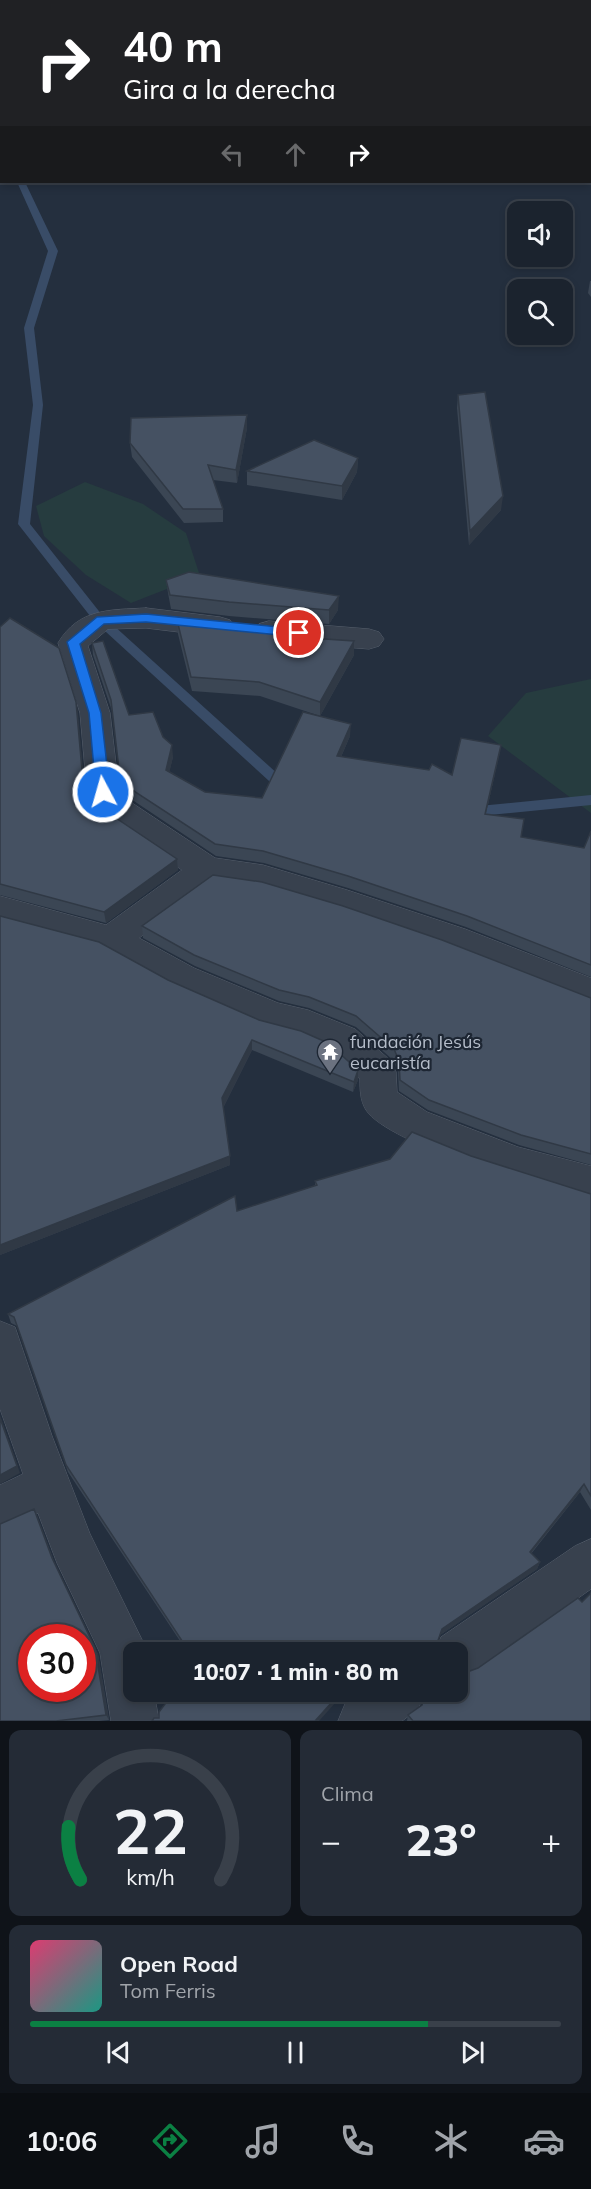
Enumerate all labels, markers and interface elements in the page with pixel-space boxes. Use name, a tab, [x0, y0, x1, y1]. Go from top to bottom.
text: 40 m	[123, 20, 223, 73]
icon: right	[24, 24, 102, 102]
text: Gira a la derecha	[123, 72, 336, 106]
icon: left	[216, 138, 249, 171]
icon: ahead	[279, 138, 312, 171]
icon: right	[342, 138, 375, 171]
map controls	[507, 201, 573, 345]
button: sound	[507, 201, 573, 267]
button: search	[507, 279, 573, 345]
pin	[273, 607, 324, 658]
icon: arrive	[282, 616, 315, 649]
position arrow	[71, 760, 135, 824]
place label: fundación Jesús eucaristía	[350, 1030, 481, 1074]
temple icon: fundación Jesús eucaristía	[315, 1037, 345, 1075]
speed limit sign: 30	[18, 1624, 96, 1702]
text: 10:07 · 1 min · 80 m	[192, 1658, 399, 1686]
text: Clima	[321, 1781, 374, 1806]
text: 22	[113, 1791, 187, 1870]
text: 23°	[405, 1811, 477, 1867]
text: −	[321, 1820, 341, 1861]
text: +	[541, 1820, 561, 1861]
text: km/h	[126, 1863, 174, 1890]
text: Open Road	[120, 1950, 238, 1978]
text: Tom Ferris	[120, 1978, 216, 2003]
icon: previous	[102, 2036, 135, 2069]
icon: pause	[279, 2036, 312, 2069]
icon: next	[456, 2036, 489, 2069]
icon: directions	[149, 2120, 191, 2162]
icon: music	[242, 2120, 284, 2162]
icon: phone	[336, 2120, 378, 2162]
icon: climate	[430, 2120, 472, 2162]
icon: car	[523, 2120, 565, 2162]
text: 10:06	[26, 2124, 97, 2158]

